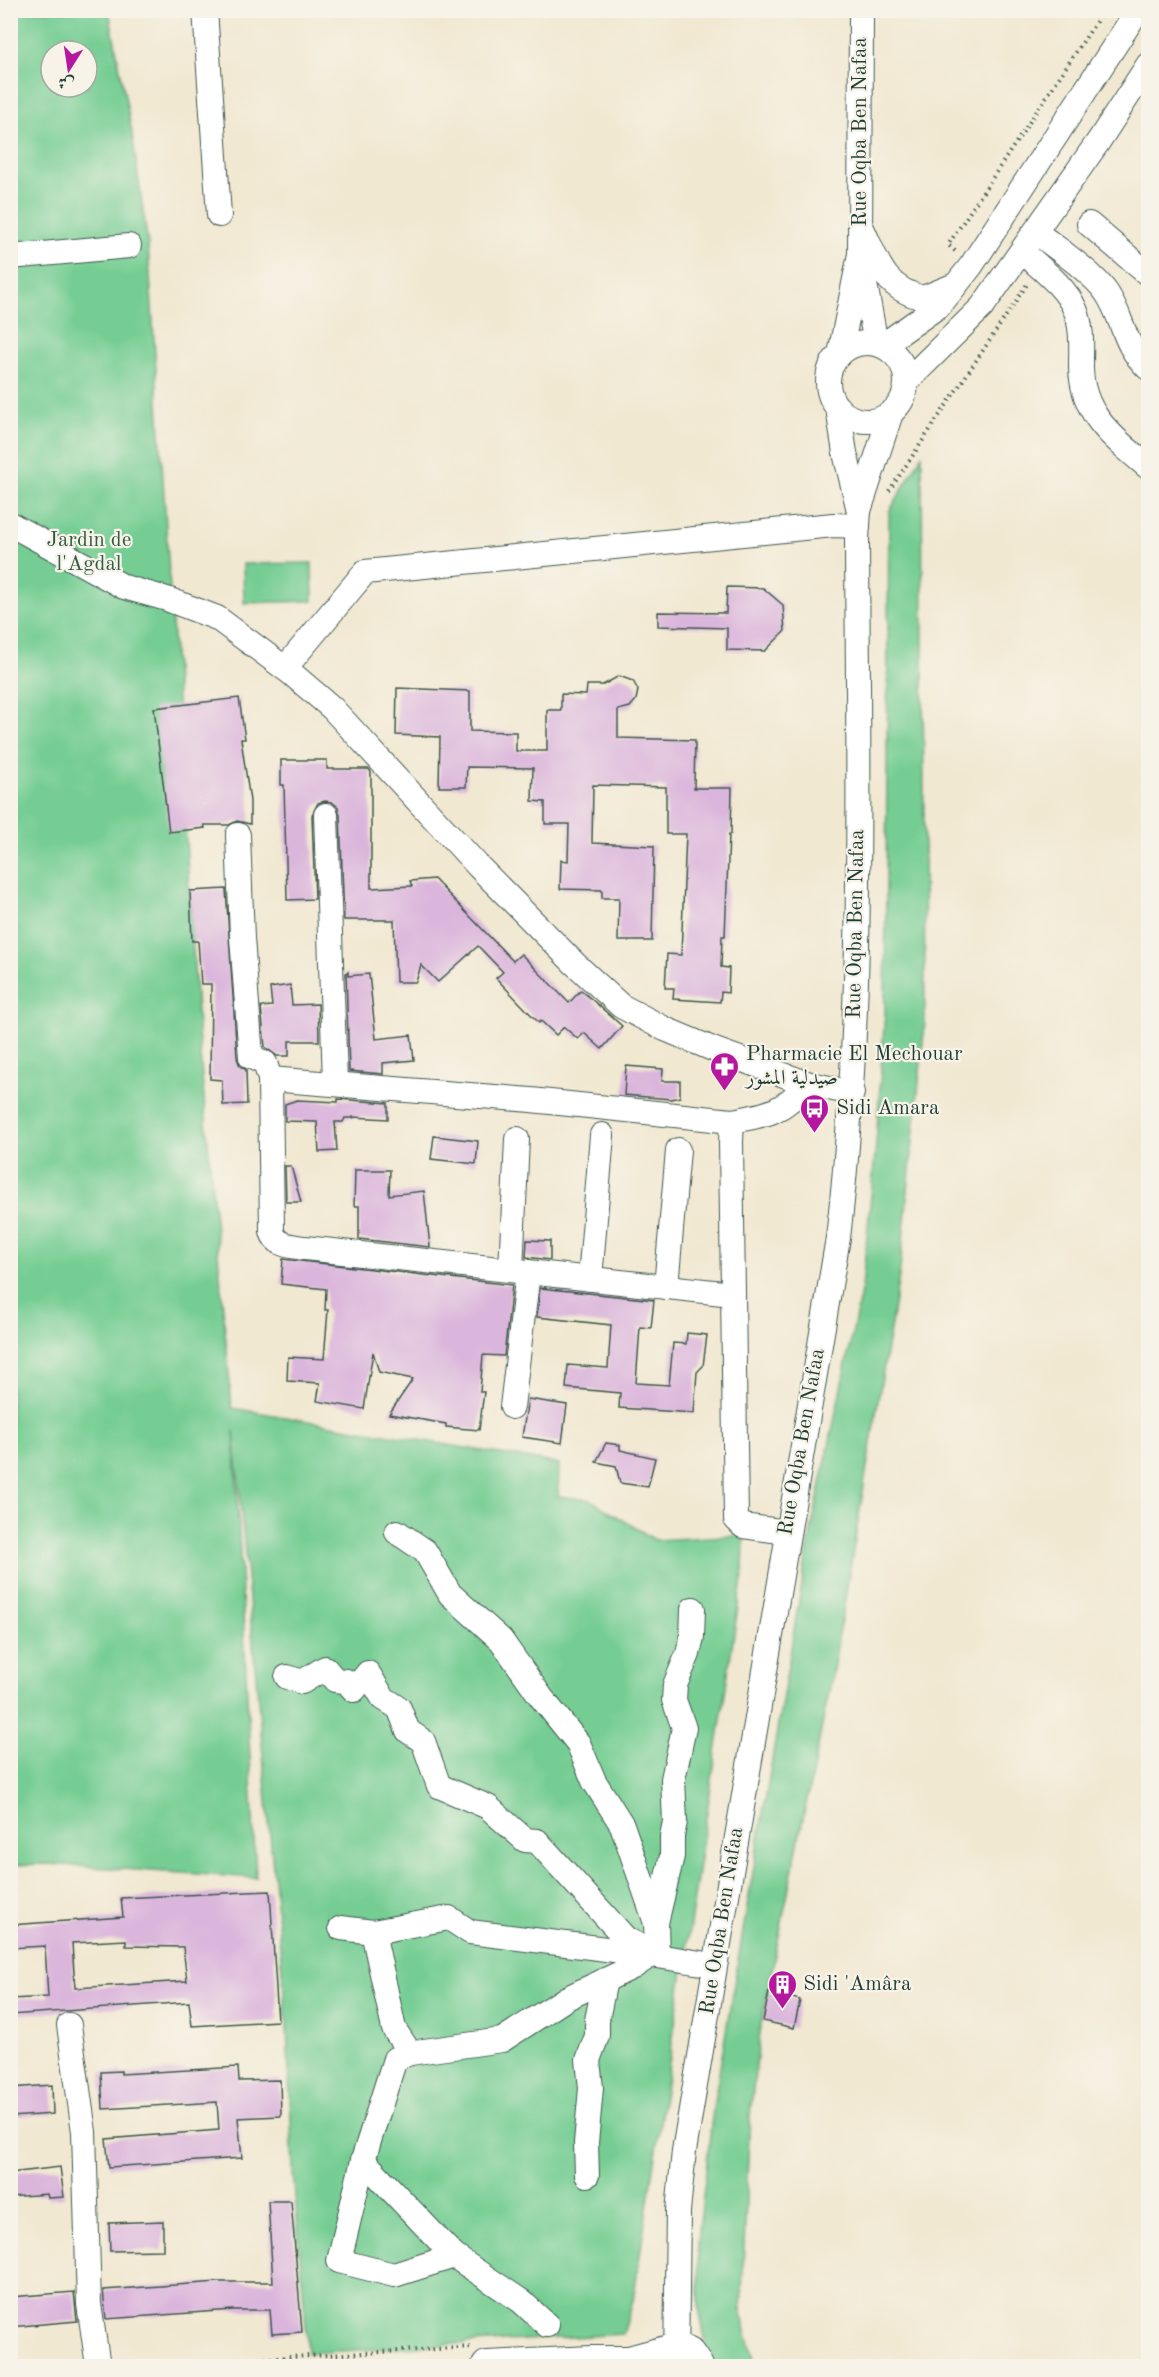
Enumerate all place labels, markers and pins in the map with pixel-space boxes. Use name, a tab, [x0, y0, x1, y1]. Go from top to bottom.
place label: Pharmacie El Mechouar صيدلية المشور	[744, 1044, 963, 1090]
pharmacy icon: Pharmacie El Mechouar صيدلية المشور	[709, 1050, 741, 1092]
bus stop icon: Sidi Amara	[799, 1092, 831, 1134]
place label: Sidi Amara	[836, 1098, 939, 1119]
building icon: Sidi 'Amâra	[766, 1968, 798, 2010]
place label: Sidi 'Amâra	[803, 1974, 911, 1995]

